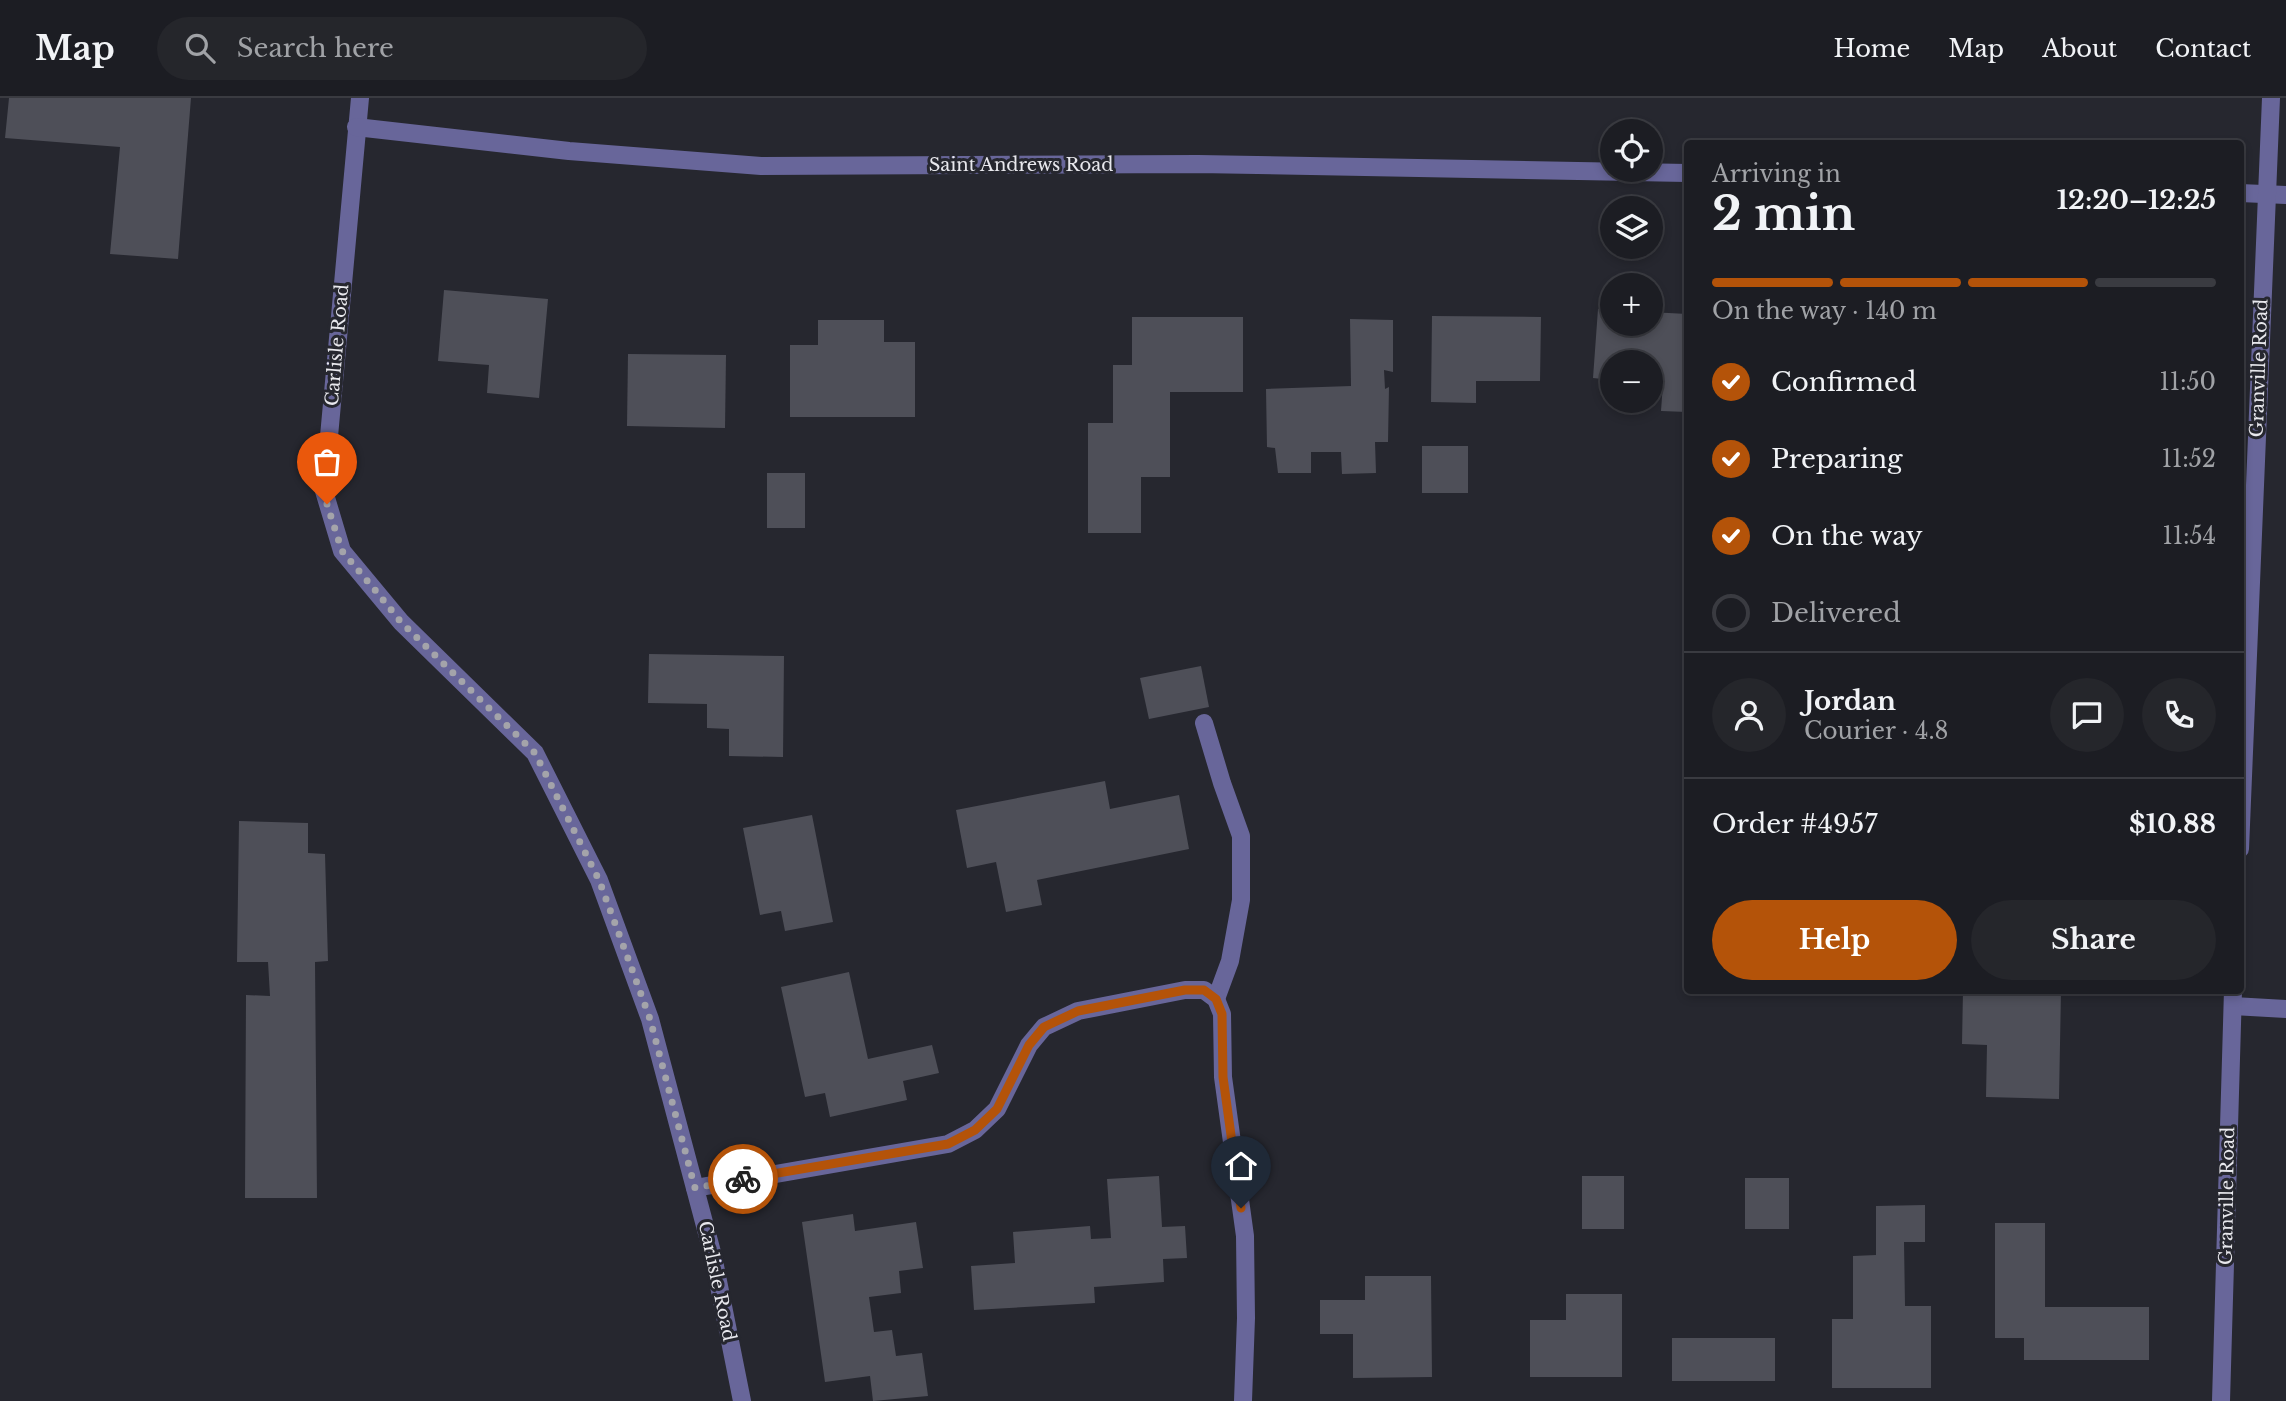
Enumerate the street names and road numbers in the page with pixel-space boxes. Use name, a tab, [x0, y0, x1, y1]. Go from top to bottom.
street label: Saint Andrews Road	[929, 154, 1113, 176]
street label: Carlisle Road	[321, 283, 353, 407]
street label: Granville Road	[2246, 298, 2272, 438]
street label: Granville Road	[2215, 1127, 2239, 1265]
street label: Carlisle Road	[694, 1219, 740, 1343]

